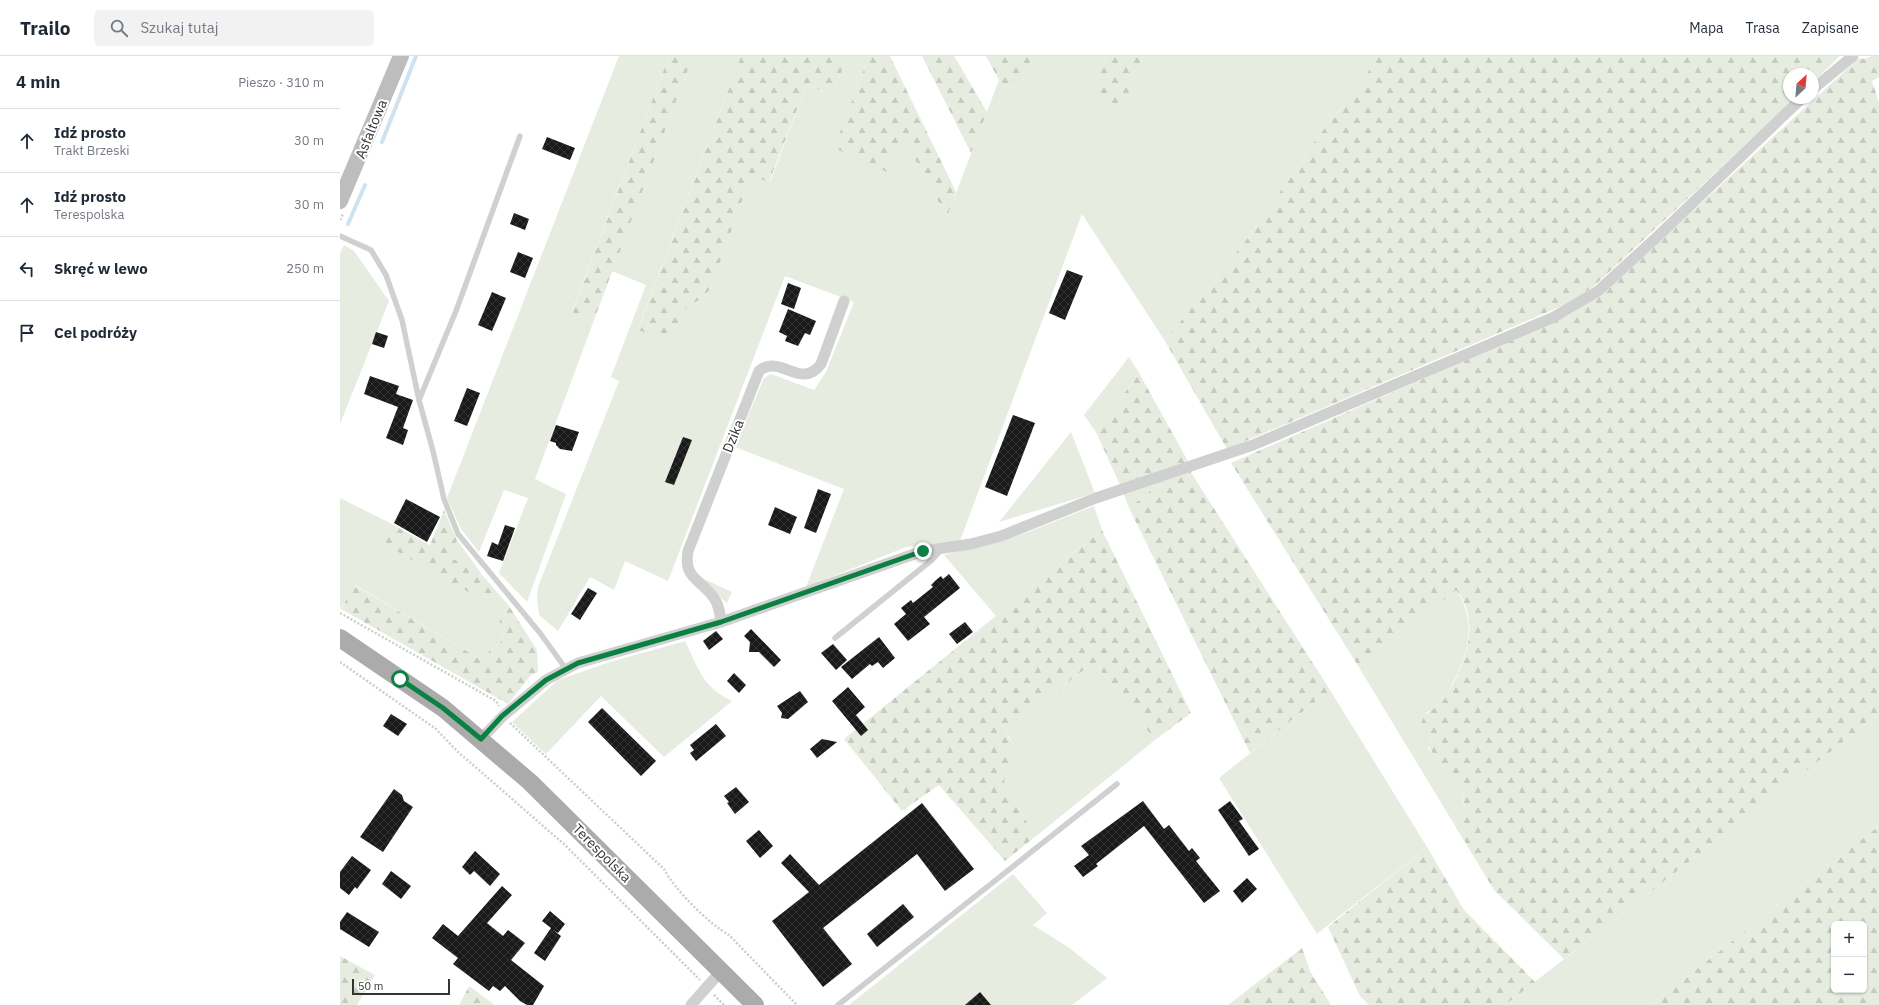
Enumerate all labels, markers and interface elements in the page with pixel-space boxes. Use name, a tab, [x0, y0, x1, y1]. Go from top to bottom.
search box	[94, 10, 374, 46]
text: Trailo	[20, 16, 70, 40]
icon: search	[108, 17, 130, 39]
text: Szukaj tutaj	[140, 18, 219, 37]
text: Mapa	[1689, 19, 1724, 37]
text: Trasa	[1746, 19, 1780, 37]
text: Zapisane	[1802, 19, 1859, 37]
north arrow	[1783, 68, 1819, 104]
text: 4 min	[16, 71, 60, 93]
text: Pieszo · 310 m	[238, 74, 324, 91]
street label: Asfaltowa	[351, 96, 391, 161]
text: Idź prosto	[54, 123, 126, 142]
icon: ahead	[16, 130, 38, 152]
text: 30 m	[294, 132, 324, 149]
text: Trakt Brzeski	[54, 142, 130, 159]
text: Idź prosto	[54, 187, 126, 206]
icon: ahead	[16, 194, 38, 216]
text: 30 m	[294, 196, 324, 213]
text: Terespolska	[54, 206, 124, 223]
icon: left	[16, 258, 38, 280]
text: Skręć w lewo	[54, 259, 148, 278]
text: 250 m	[286, 260, 324, 277]
icon: arrive	[16, 322, 38, 344]
text: Cel podróży	[54, 323, 137, 342]
street label: Dzika	[718, 416, 748, 455]
route end	[914, 542, 932, 560]
route start	[391, 670, 409, 688]
street label: Terespolska	[569, 820, 636, 887]
map controls	[1831, 921, 1867, 993]
button: +	[1831, 921, 1867, 957]
button: −	[1831, 957, 1867, 993]
scale bar	[352, 977, 450, 996]
text: 50 m	[358, 979, 383, 993]

